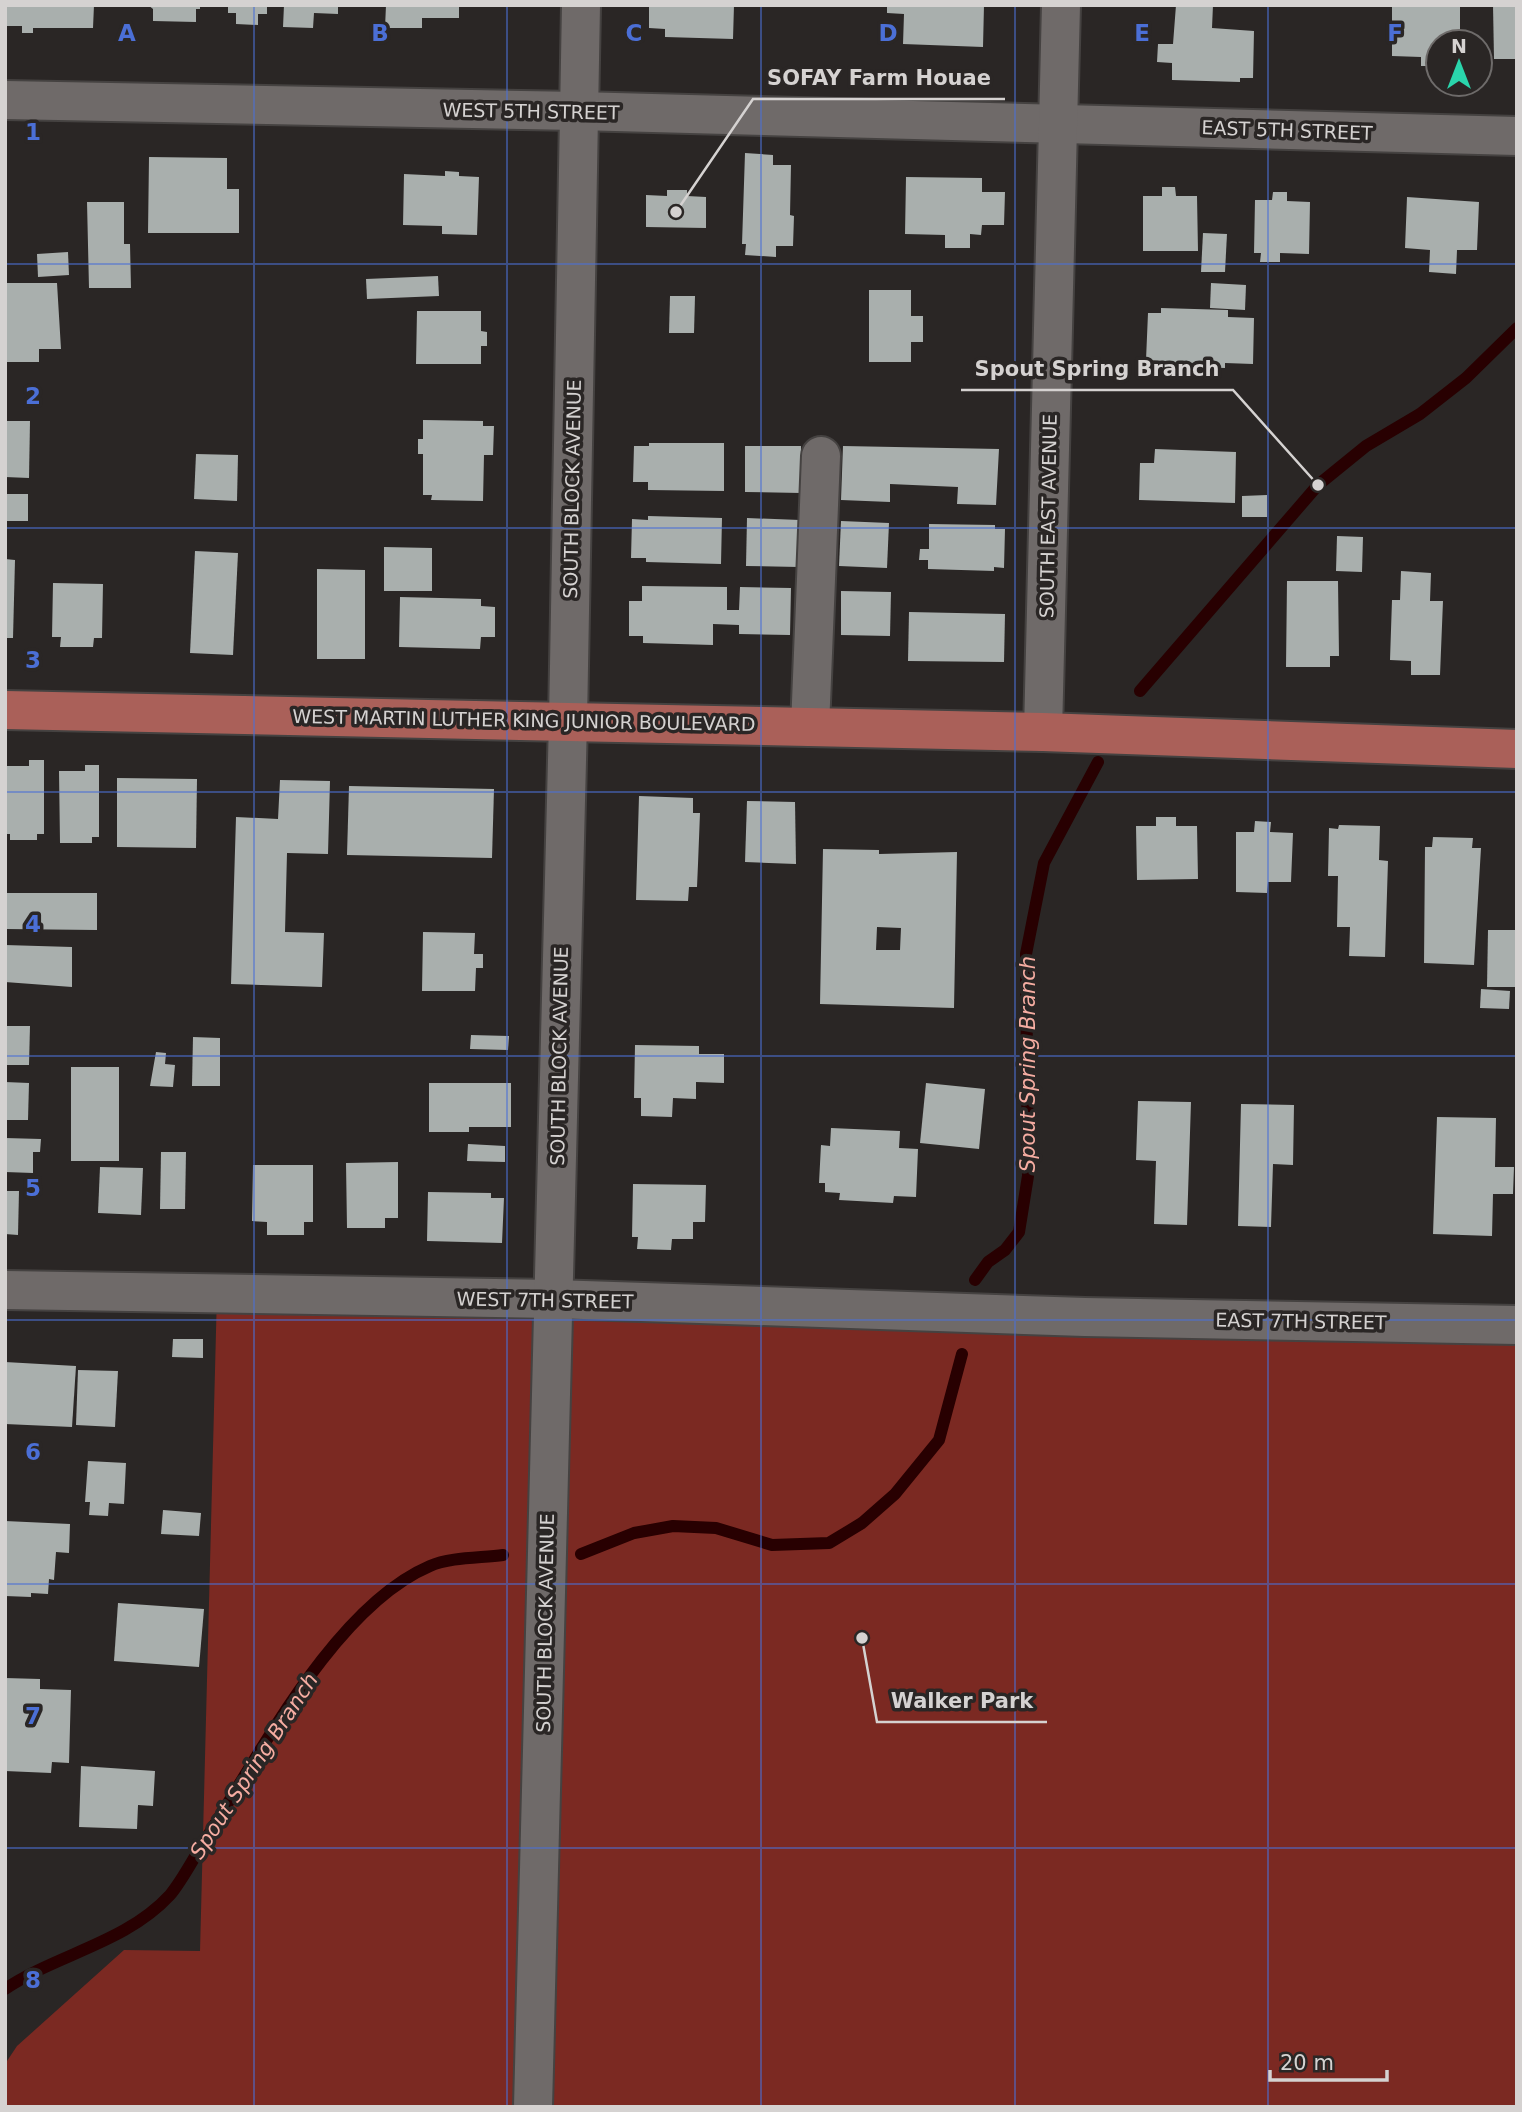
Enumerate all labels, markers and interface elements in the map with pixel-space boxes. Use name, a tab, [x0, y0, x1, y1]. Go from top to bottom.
text: A	[118, 20, 136, 46]
text: B	[371, 20, 389, 46]
text: C	[626, 20, 642, 46]
text: D	[878, 20, 898, 46]
text: E	[1134, 20, 1150, 46]
text: F	[1387, 20, 1403, 46]
north arrow	[1424, 28, 1494, 98]
text: N	[1451, 35, 1467, 57]
callout: SOFAY Farm Houae	[753, 57, 1005, 99]
text: SOFAY Farm Houae	[767, 66, 991, 90]
street label: WEST 5TH STREET	[442, 98, 620, 124]
street label: EAST 5TH STREET	[1201, 116, 1373, 144]
text: 1	[25, 119, 41, 145]
callout: Spout Spring Branch	[961, 348, 1233, 390]
text: Spout Spring Branch	[975, 357, 1219, 381]
street label: SOUTH BLOCK AVENUE	[559, 379, 585, 599]
text: 2	[25, 383, 41, 409]
street label: SOUTH EAST AVENUE	[1035, 414, 1061, 618]
text: 3	[25, 647, 41, 673]
street label: WEST MARTIN LUTHER KING JUNIOR BOULEVARD	[292, 705, 756, 735]
text: 4	[25, 911, 41, 937]
street label: SOUTH BLOCK AVENUE	[546, 946, 572, 1166]
water label: Spout Spring Branch	[1016, 956, 1040, 1172]
text: 5	[25, 1175, 41, 1201]
street label: WEST 7TH STREET	[456, 1287, 634, 1313]
street label: EAST 7TH STREET	[1215, 1309, 1387, 1333]
text: 6	[25, 1439, 41, 1465]
street label: SOUTH BLOCK AVENUE	[532, 1513, 558, 1733]
water label: Spout Spring Branch	[185, 1669, 323, 1863]
callout: Walker Park	[877, 1680, 1047, 1722]
text: Walker Park	[891, 1689, 1034, 1713]
text: 7	[25, 1703, 41, 1729]
text: 8	[25, 1967, 41, 1993]
scale bar	[1270, 2038, 1387, 2082]
text: 20 m	[1280, 2051, 1334, 2075]

